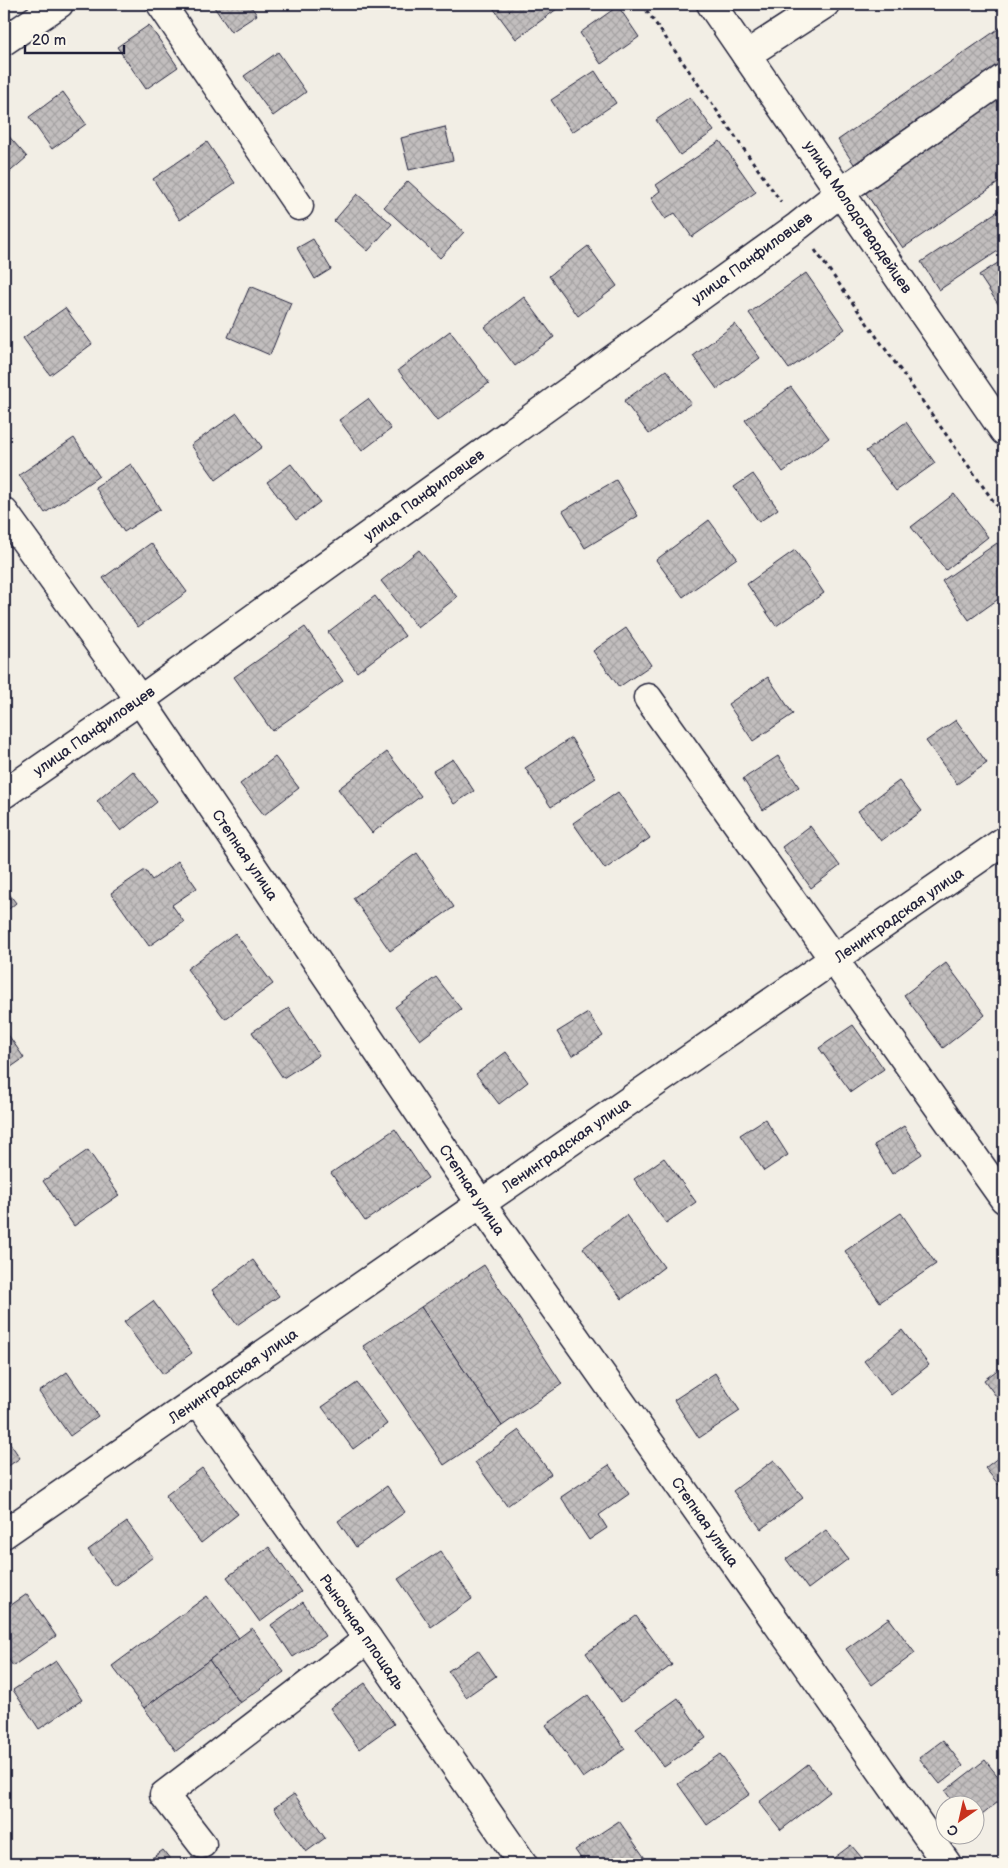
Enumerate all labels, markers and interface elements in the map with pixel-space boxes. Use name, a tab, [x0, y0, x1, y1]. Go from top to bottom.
scale bar	[25, 22, 124, 54]
text: 20 m	[32, 31, 66, 50]
street label: улица Молодогвардейцев	[799, 137, 916, 297]
street label: улица Панфиловцев	[688, 208, 816, 309]
street label: улица Панфиловцев	[360, 445, 488, 546]
street label: улица Панфиловцев	[30, 682, 159, 781]
street label: Степная улица	[207, 806, 282, 904]
street label: Ленинградская улица	[830, 864, 968, 968]
street label: Ленинградская улица	[497, 1094, 635, 1198]
street label: Степная улица	[434, 1141, 509, 1239]
street label: Ленинградская улица	[164, 1325, 302, 1429]
street label: Степная улица	[667, 1474, 743, 1571]
street label: Рыночная площадь	[315, 1571, 409, 1694]
north arrow	[936, 1796, 986, 1846]
text: С	[944, 1820, 962, 1840]

